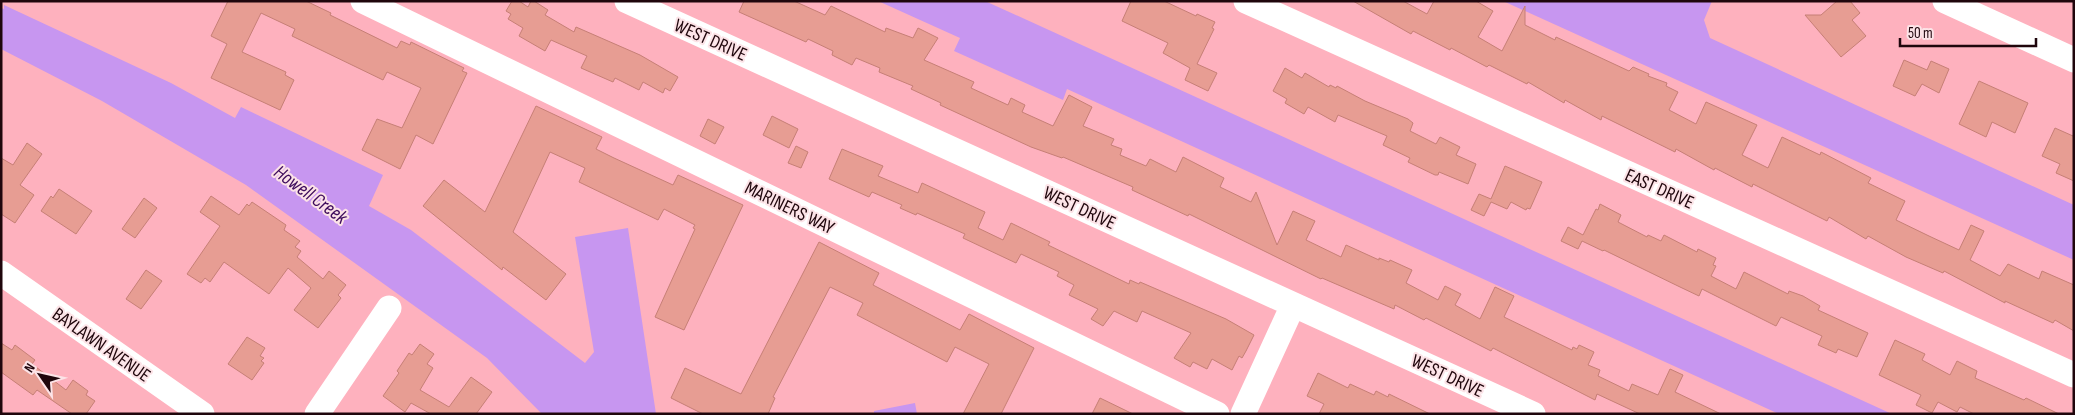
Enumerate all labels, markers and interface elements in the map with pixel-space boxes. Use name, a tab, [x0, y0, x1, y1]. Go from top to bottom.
street label: WEST DRIVE	[670, 14, 750, 67]
scale bar	[1900, 15, 2036, 47]
text: 50 m	[1908, 24, 1933, 43]
water label: Howell Creek	[269, 160, 352, 230]
street label: EAST DRIVE	[1621, 164, 1697, 215]
street label: MARINERS WAY	[741, 177, 838, 240]
street label: WEST DRIVE	[1039, 182, 1119, 235]
street label: BAYLAWN AVENUE	[48, 303, 155, 387]
north arrow	[15, 350, 65, 400]
street label: WEST DRIVE	[1407, 350, 1487, 403]
text: N	[20, 360, 39, 376]

